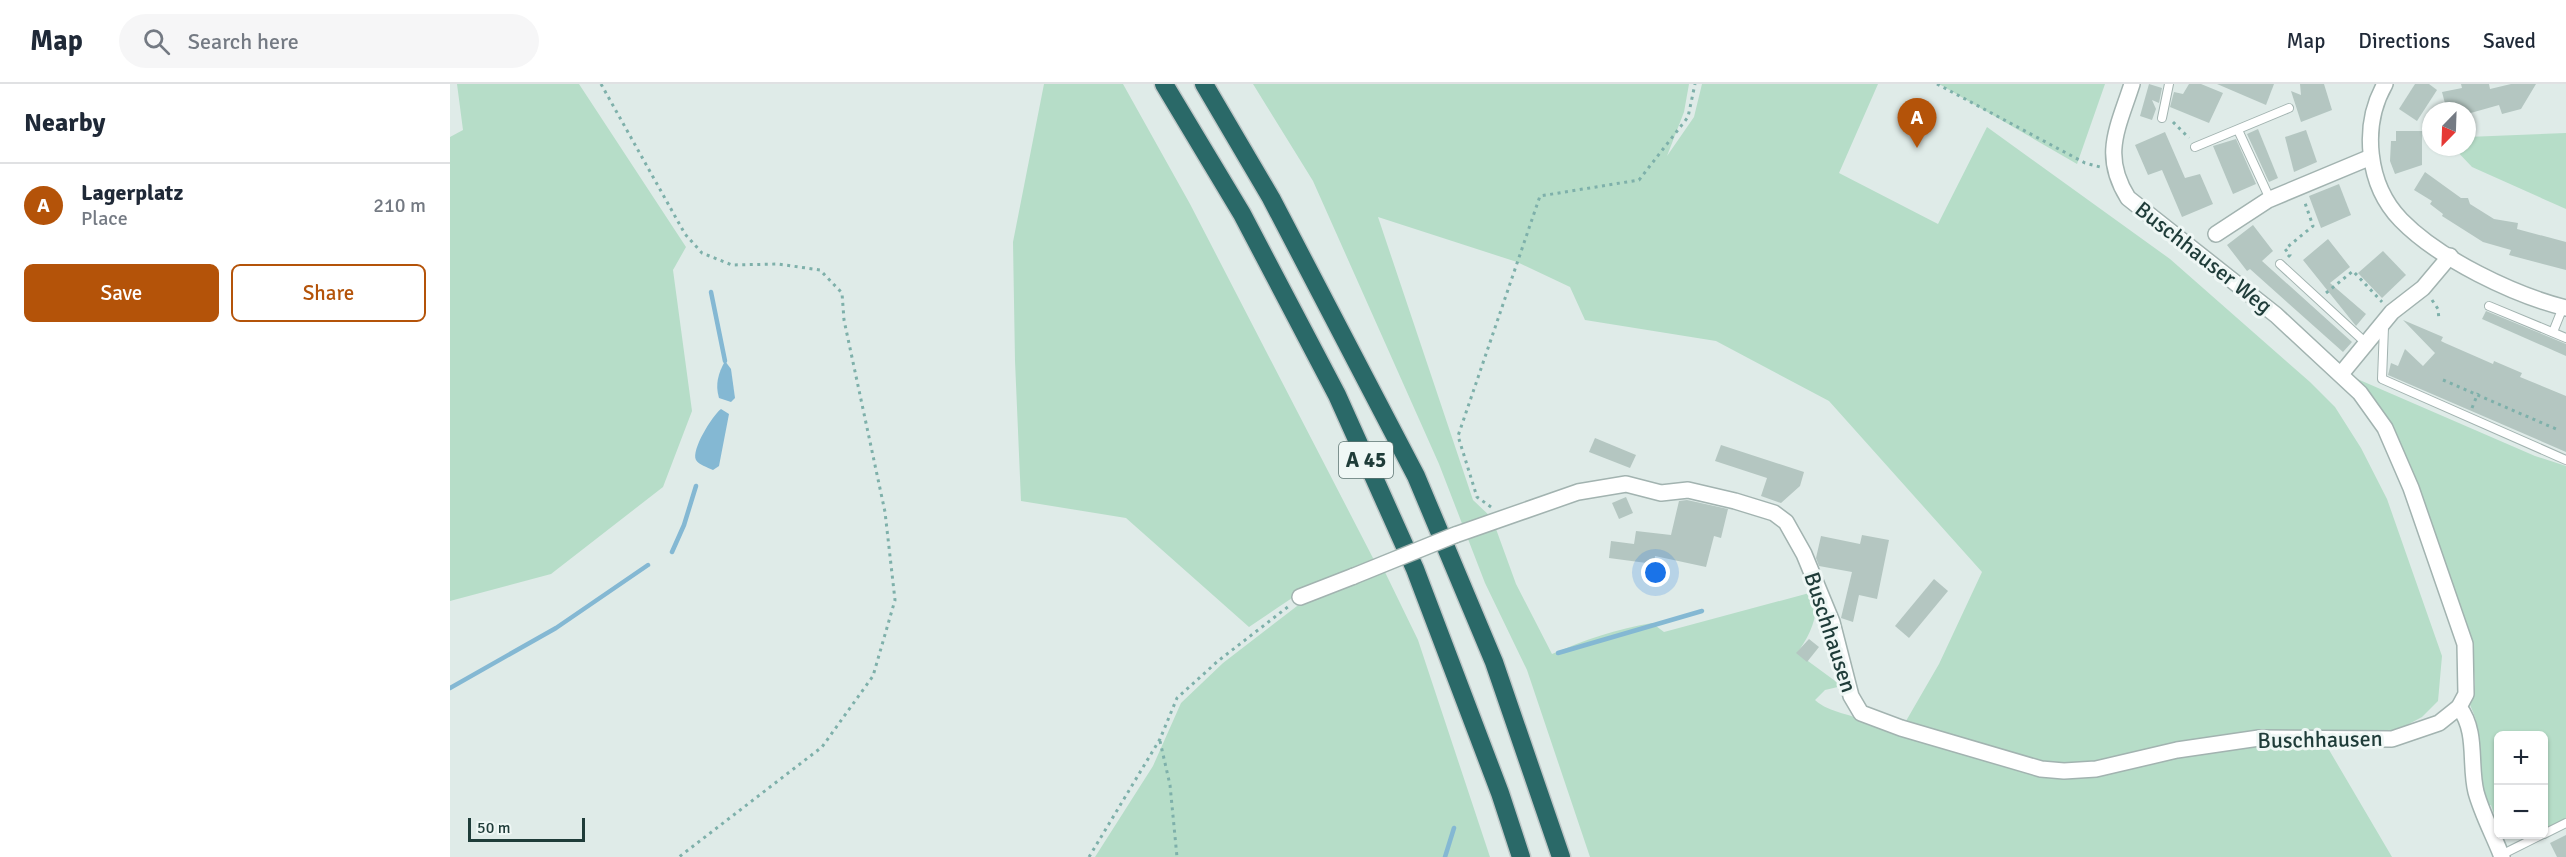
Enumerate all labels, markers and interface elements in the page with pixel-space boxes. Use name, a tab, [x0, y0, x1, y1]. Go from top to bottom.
search box	[119, 14, 539, 68]
text: Map	[30, 24, 83, 58]
icon: search	[140, 25, 173, 58]
text: Search here	[188, 28, 299, 55]
text: Map	[2287, 28, 2325, 54]
text: Directions	[2358, 28, 2450, 54]
text: Saved	[2483, 28, 2536, 54]
pin: A	[1898, 98, 1936, 148]
north arrow	[2422, 102, 2476, 156]
text: Nearby	[24, 107, 105, 139]
text: Lagerplatz	[81, 179, 184, 206]
text: A	[37, 193, 50, 218]
text: 210 m	[373, 193, 426, 218]
street label: Buschhauser Weg	[2130, 195, 2278, 319]
text: Place	[81, 206, 128, 231]
button: Save	[24, 264, 219, 322]
button: Share	[231, 264, 426, 322]
road number: A 45	[1339, 442, 1393, 478]
your location	[1641, 558, 1670, 587]
street label: Buschhausen	[1798, 568, 1863, 696]
street label: Buschhausen	[2257, 725, 2383, 754]
map controls	[2494, 731, 2548, 839]
button: +	[2494, 731, 2548, 785]
button: −	[2494, 785, 2548, 839]
scale bar	[468, 815, 585, 842]
text: 50 m	[477, 818, 511, 838]

